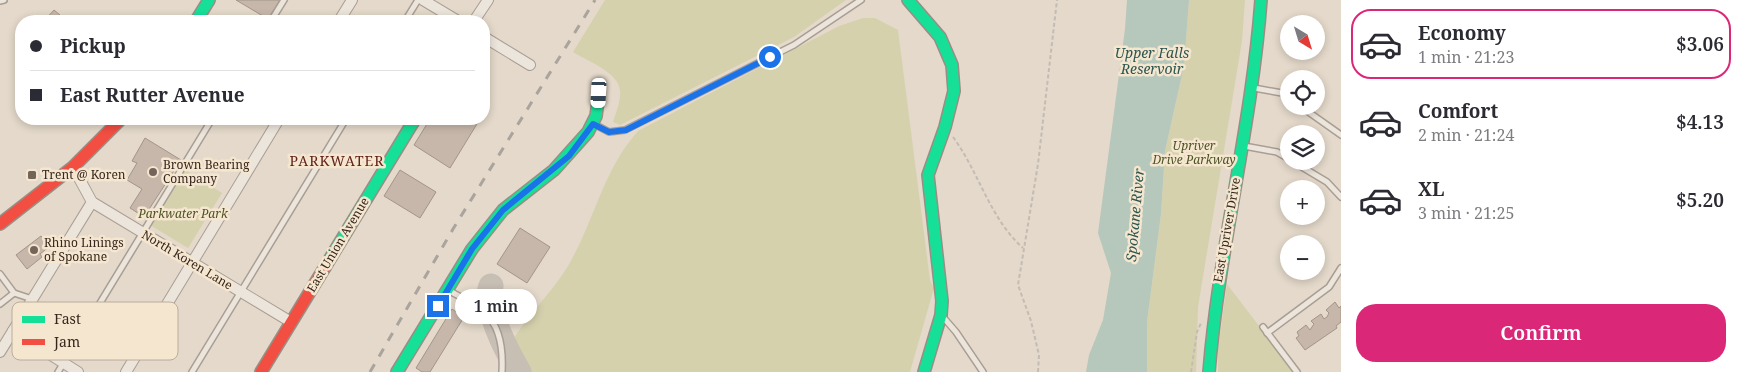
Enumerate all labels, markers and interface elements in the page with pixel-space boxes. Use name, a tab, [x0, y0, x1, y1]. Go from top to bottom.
north arrow	[1280, 15, 1325, 60]
map controls	[1280, 15, 1325, 280]
text: Economy	[1418, 20, 1506, 46]
icon: car	[1358, 22, 1403, 67]
text: $3.06	[1676, 31, 1724, 57]
text: Pickup	[60, 33, 126, 59]
water label: Upper Falls Reservoir	[1115, 43, 1190, 78]
route start	[759, 46, 781, 68]
text: 1 min · 21:23	[1418, 46, 1514, 68]
button: locate	[1280, 70, 1325, 115]
car	[590, 78, 607, 108]
text: East Rutter Avenue	[60, 82, 245, 108]
text: Comfort	[1418, 98, 1498, 124]
icon: car	[1358, 100, 1403, 145]
text: $4.13	[1676, 109, 1724, 135]
text: 2 min · 21:24	[1418, 124, 1514, 146]
button: layers	[1280, 125, 1325, 170]
park label: Upriver Drive Parkway	[1151, 137, 1236, 168]
district label: PARKWATER	[290, 151, 384, 170]
place label: Brown Bearing Company	[163, 156, 250, 187]
place label: Trent @ Koren	[42, 166, 126, 183]
marker: Brown Bearing Company	[147, 166, 159, 178]
water label: Spokane River	[1121, 167, 1148, 262]
marker: Trent @ Koren	[26, 169, 38, 181]
street label: East Upriver Drive	[1209, 176, 1244, 284]
text: XL	[1418, 176, 1444, 202]
icon: car	[1358, 178, 1403, 223]
button: +	[1280, 180, 1325, 225]
text: $5.20	[1676, 187, 1724, 213]
street label: East Union Avenue	[303, 194, 373, 295]
text: 3 min · 21:25	[1418, 202, 1514, 224]
park label: Parkwater Park	[137, 205, 229, 222]
street label: North Koren Lane	[139, 226, 236, 293]
place label: Rhino Linings of Spokane	[44, 234, 124, 265]
button: −	[1280, 235, 1325, 280]
marker: Rhino Linings of Spokane	[28, 244, 40, 256]
callout: 1 min	[456, 288, 538, 324]
route end	[427, 295, 449, 317]
text: 1 min	[474, 295, 518, 317]
legend	[12, 302, 178, 360]
button: Confirm	[1356, 304, 1726, 362]
text: Fast	[54, 309, 81, 328]
text: Jam	[53, 332, 80, 351]

